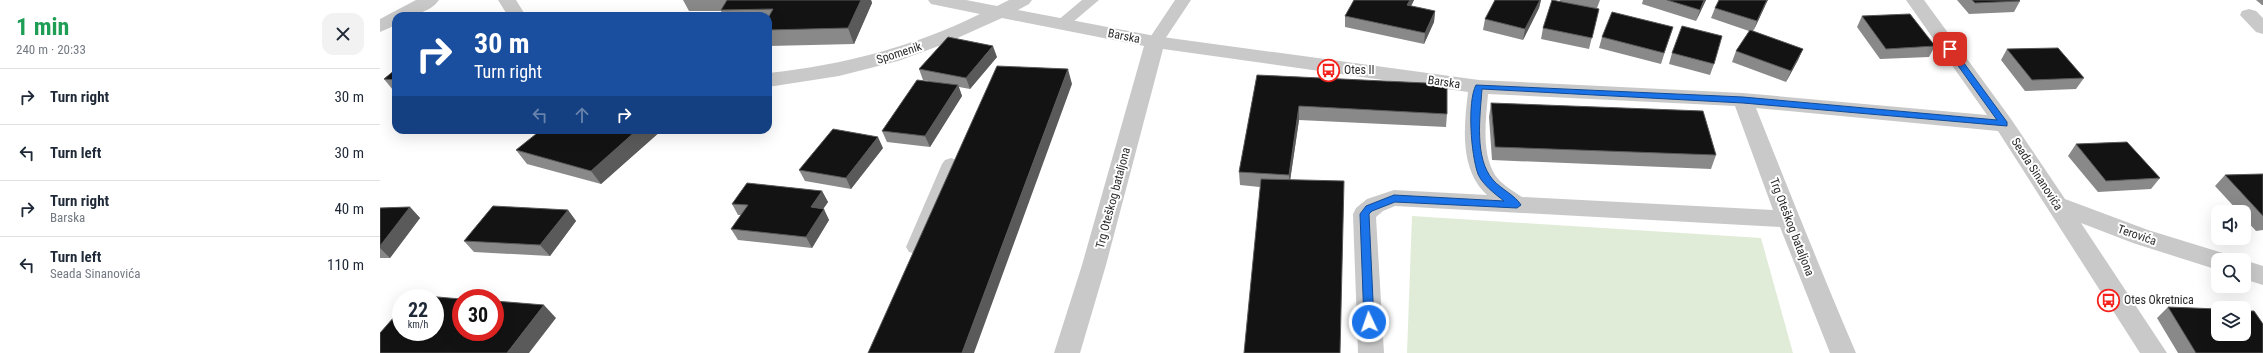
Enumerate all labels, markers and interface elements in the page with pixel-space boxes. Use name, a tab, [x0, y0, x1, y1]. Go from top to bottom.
text: 1 min	[16, 13, 69, 41]
button: close	[322, 13, 364, 55]
street label: Barska	[1107, 26, 1142, 46]
text: 30 m	[474, 27, 530, 60]
icon: right	[408, 28, 460, 80]
pin	[1933, 32, 1967, 66]
icon: arrive	[1939, 38, 1961, 60]
street label: Spomenik	[875, 39, 924, 67]
text: 240 m · 20:33	[16, 42, 86, 57]
bus stop icon: Otes II	[1316, 57, 1342, 83]
text: Turn right	[474, 61, 542, 82]
place label: Otes II	[1344, 63, 1375, 77]
street label: Barska	[1427, 73, 1461, 91]
icon: right	[16, 86, 38, 108]
text: Turn right	[50, 88, 109, 106]
text: 30 m	[334, 88, 364, 106]
icon: left	[529, 104, 551, 126]
icon: ahead	[571, 104, 593, 126]
icon: right	[613, 104, 635, 126]
street label: Seada Sinanovića	[2008, 135, 2066, 213]
icon: left	[16, 142, 38, 164]
text: Turn left	[50, 144, 101, 162]
text: 30 m	[334, 144, 364, 162]
street label: Trg Oteškog bataljona	[1093, 146, 1133, 250]
street label: Trg Oteškog bataljona	[1767, 176, 1817, 278]
text: Turn right	[50, 192, 109, 210]
icon: right	[16, 198, 38, 220]
text: 40 m	[334, 200, 364, 218]
map controls	[2211, 205, 2251, 341]
button: sound	[2211, 205, 2251, 245]
text: Barska	[50, 210, 85, 225]
street label: Terovića	[2116, 222, 2158, 248]
text: Turn left	[50, 248, 101, 266]
button: search	[2211, 253, 2251, 293]
icon: left	[16, 254, 38, 276]
text: 110 m	[327, 256, 364, 274]
text: Seada Sinanovića	[50, 266, 140, 281]
bus stop icon: Otes Okretnica	[2096, 287, 2122, 313]
speed limit sign: 30	[452, 289, 504, 341]
place label: Otes Okretnica	[2124, 293, 2194, 307]
text: 22	[408, 298, 428, 322]
position arrow	[1348, 301, 1390, 343]
button: layers	[2211, 301, 2251, 341]
text: km/h	[408, 319, 428, 330]

